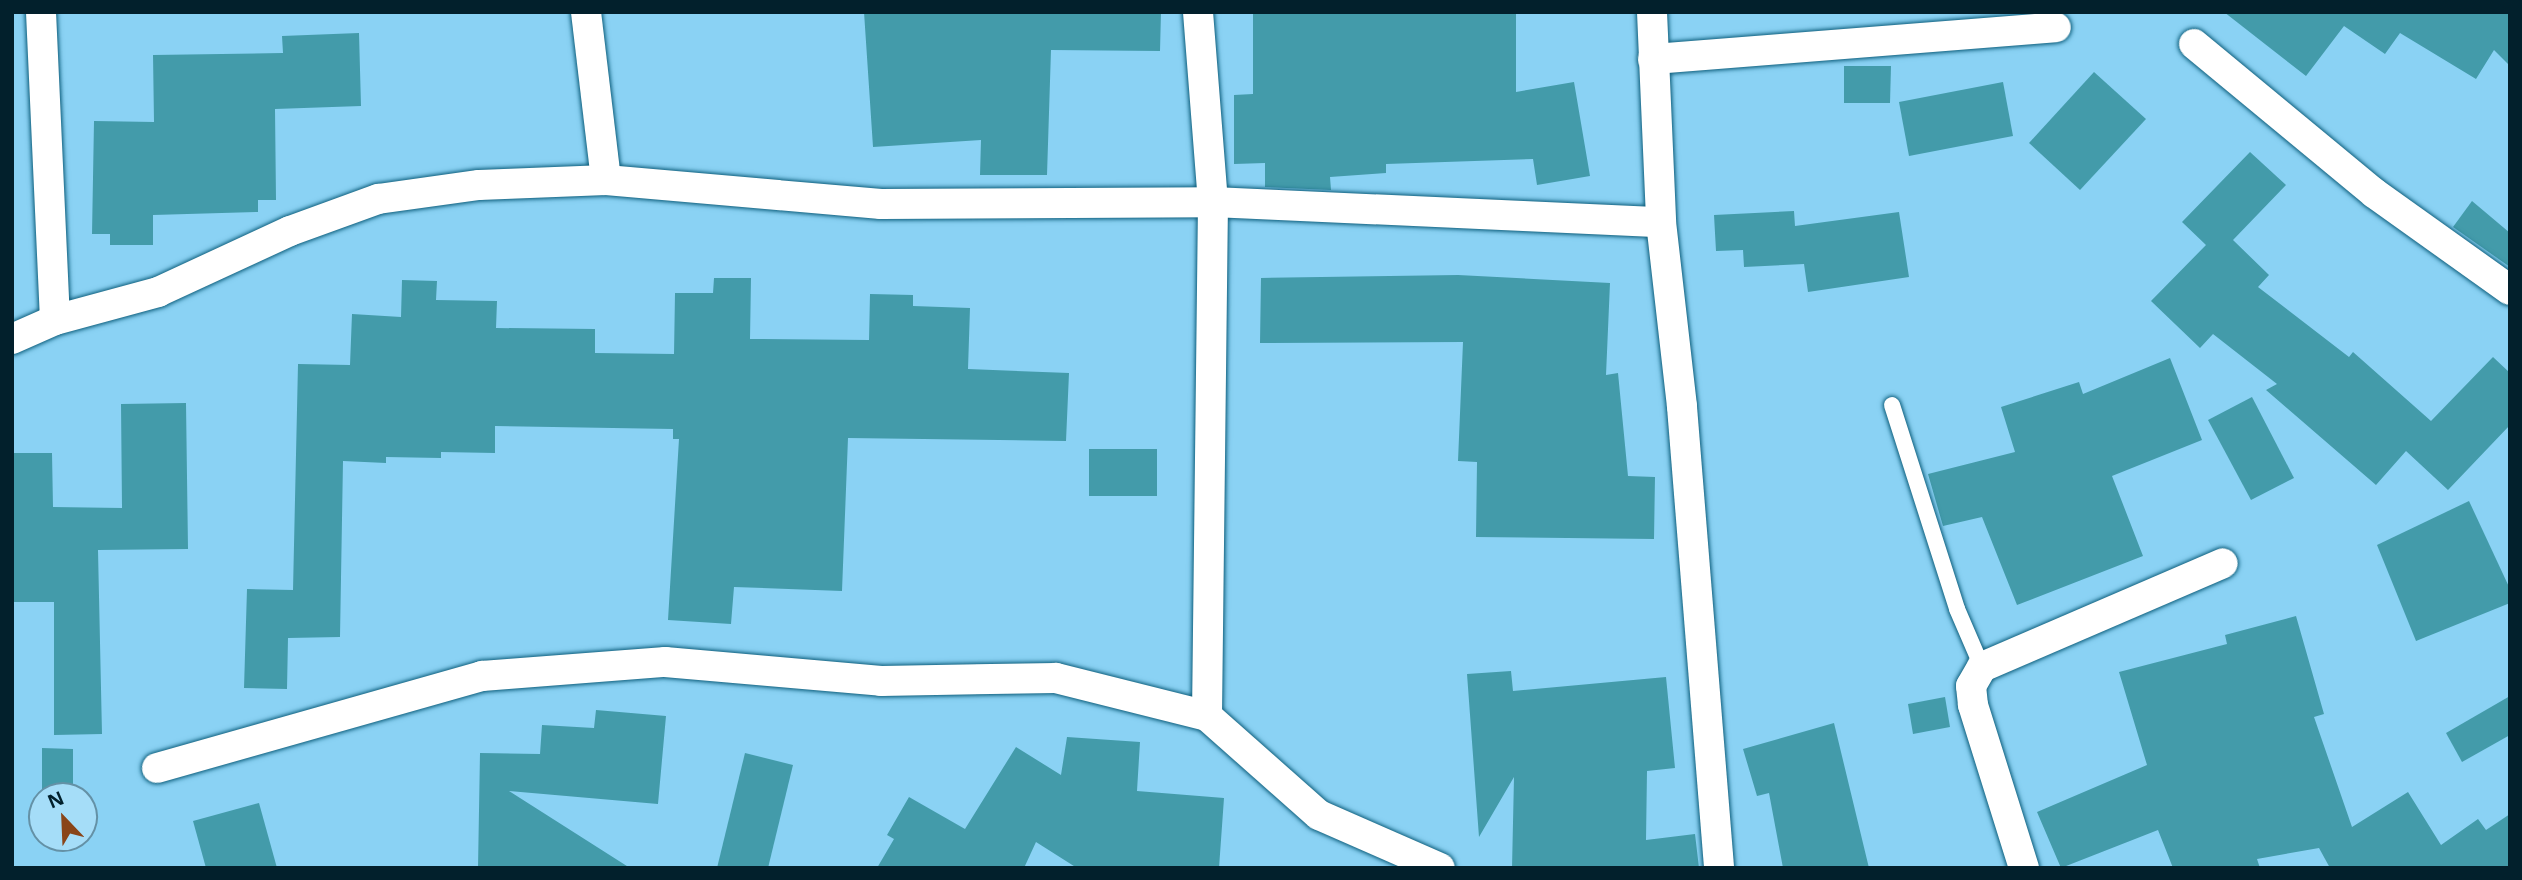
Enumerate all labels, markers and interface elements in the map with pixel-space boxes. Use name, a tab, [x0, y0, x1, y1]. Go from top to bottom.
north arrow	[28, 782, 98, 852]
text: N	[43, 785, 68, 814]

